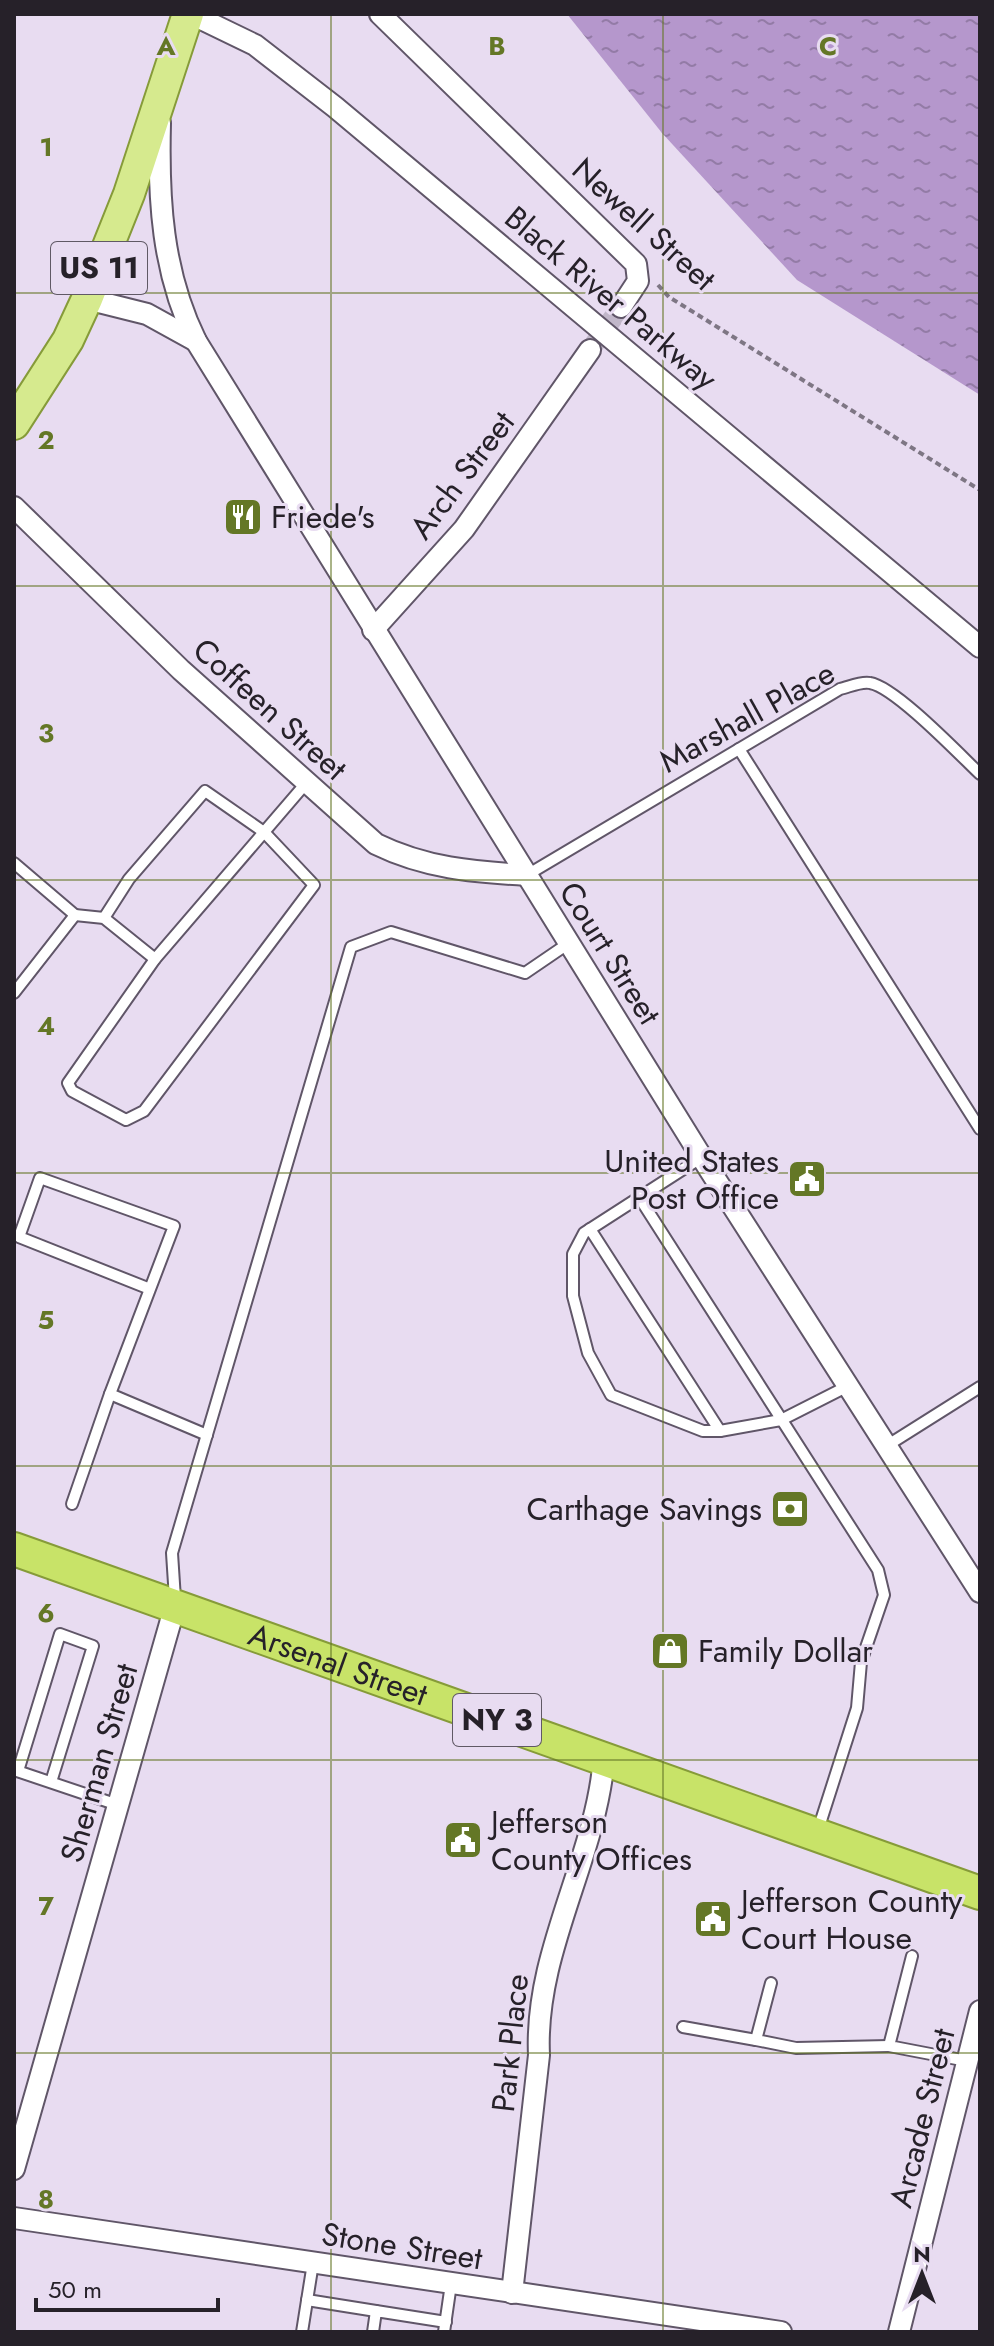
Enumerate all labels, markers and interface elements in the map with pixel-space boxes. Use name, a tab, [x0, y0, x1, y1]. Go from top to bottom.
text: A	[155, 27, 176, 65]
text: B	[488, 27, 506, 65]
text: C	[819, 27, 837, 65]
text: 1	[39, 128, 53, 166]
street label: Newell Street	[562, 147, 726, 301]
street label: Black River Parkway	[495, 195, 728, 401]
road number: US 11	[51, 242, 147, 294]
street label: Arch Street	[399, 401, 526, 549]
text: 2	[37, 421, 55, 459]
place label: Friede's	[271, 494, 375, 540]
restaurant icon: Friede's	[222, 496, 264, 538]
street label: Coffeen Street	[183, 627, 357, 791]
street label: Marshall Place	[651, 650, 843, 784]
text: 3	[38, 714, 54, 752]
street label: Court Street	[548, 873, 672, 1034]
text: 4	[37, 1007, 55, 1045]
place label: United States Post Office	[604, 1138, 779, 1221]
public building icon: United States Post Office	[786, 1158, 828, 1200]
text: 5	[38, 1301, 54, 1339]
place label: Carthage Savings	[526, 1486, 762, 1532]
bank icon: Carthage Savings	[769, 1488, 811, 1530]
text: 6	[37, 1594, 55, 1632]
street label: Arsenal Street	[242, 1611, 434, 1718]
place label: Family Dollar	[698, 1628, 873, 1674]
shop icon: Family Dollar	[649, 1630, 691, 1672]
street label: Sherman Street	[49, 1658, 149, 1868]
road number: NY 3	[453, 1694, 541, 1746]
place label: Jefferson County Offices	[487, 1799, 692, 1882]
public building icon: Jefferson County Offices	[442, 1819, 484, 1861]
place label: Jefferson County Court House	[737, 1878, 963, 1961]
text: 7	[38, 1887, 54, 1925]
public building icon: Jefferson County Court House	[692, 1898, 734, 1940]
street label: Park Place	[480, 1972, 540, 2114]
street label: Arcade Street	[878, 2023, 967, 2212]
text: 8	[38, 2180, 54, 2218]
street label: Stone Street	[318, 2211, 486, 2281]
north arrow	[882, 2234, 962, 2314]
text: N	[913, 2238, 931, 2270]
scale bar	[36, 2262, 218, 2312]
text: 50 m	[48, 2272, 102, 2307]

